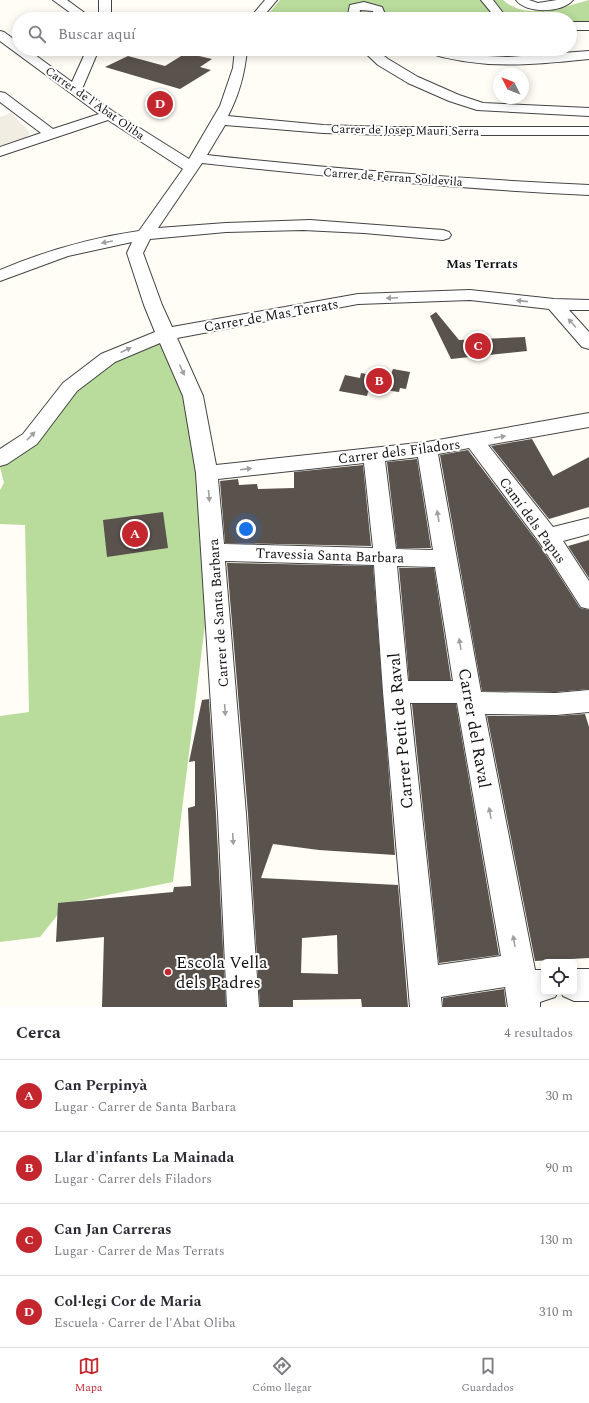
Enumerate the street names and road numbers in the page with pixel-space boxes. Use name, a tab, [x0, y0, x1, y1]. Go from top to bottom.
street label: Carrer de l'Abat Oliba	[41, 62, 149, 145]
street label: Carrer de Josep Mauri Serra	[331, 120, 480, 141]
street label: Carrer de Ferran Soldevila	[323, 163, 463, 192]
street label: Carrer de Mas Terrats	[202, 293, 340, 338]
street label: Carrer dels Filadors	[337, 434, 461, 469]
street label: Camí dels Papus	[494, 473, 571, 568]
street label: Carrer de Santa Barbara	[203, 538, 234, 688]
street label: Travessia Santa Barbara	[255, 542, 405, 569]
street label: Carrer Petit de Raval	[381, 652, 421, 810]
street label: Carrer del Raval	[451, 666, 497, 790]

